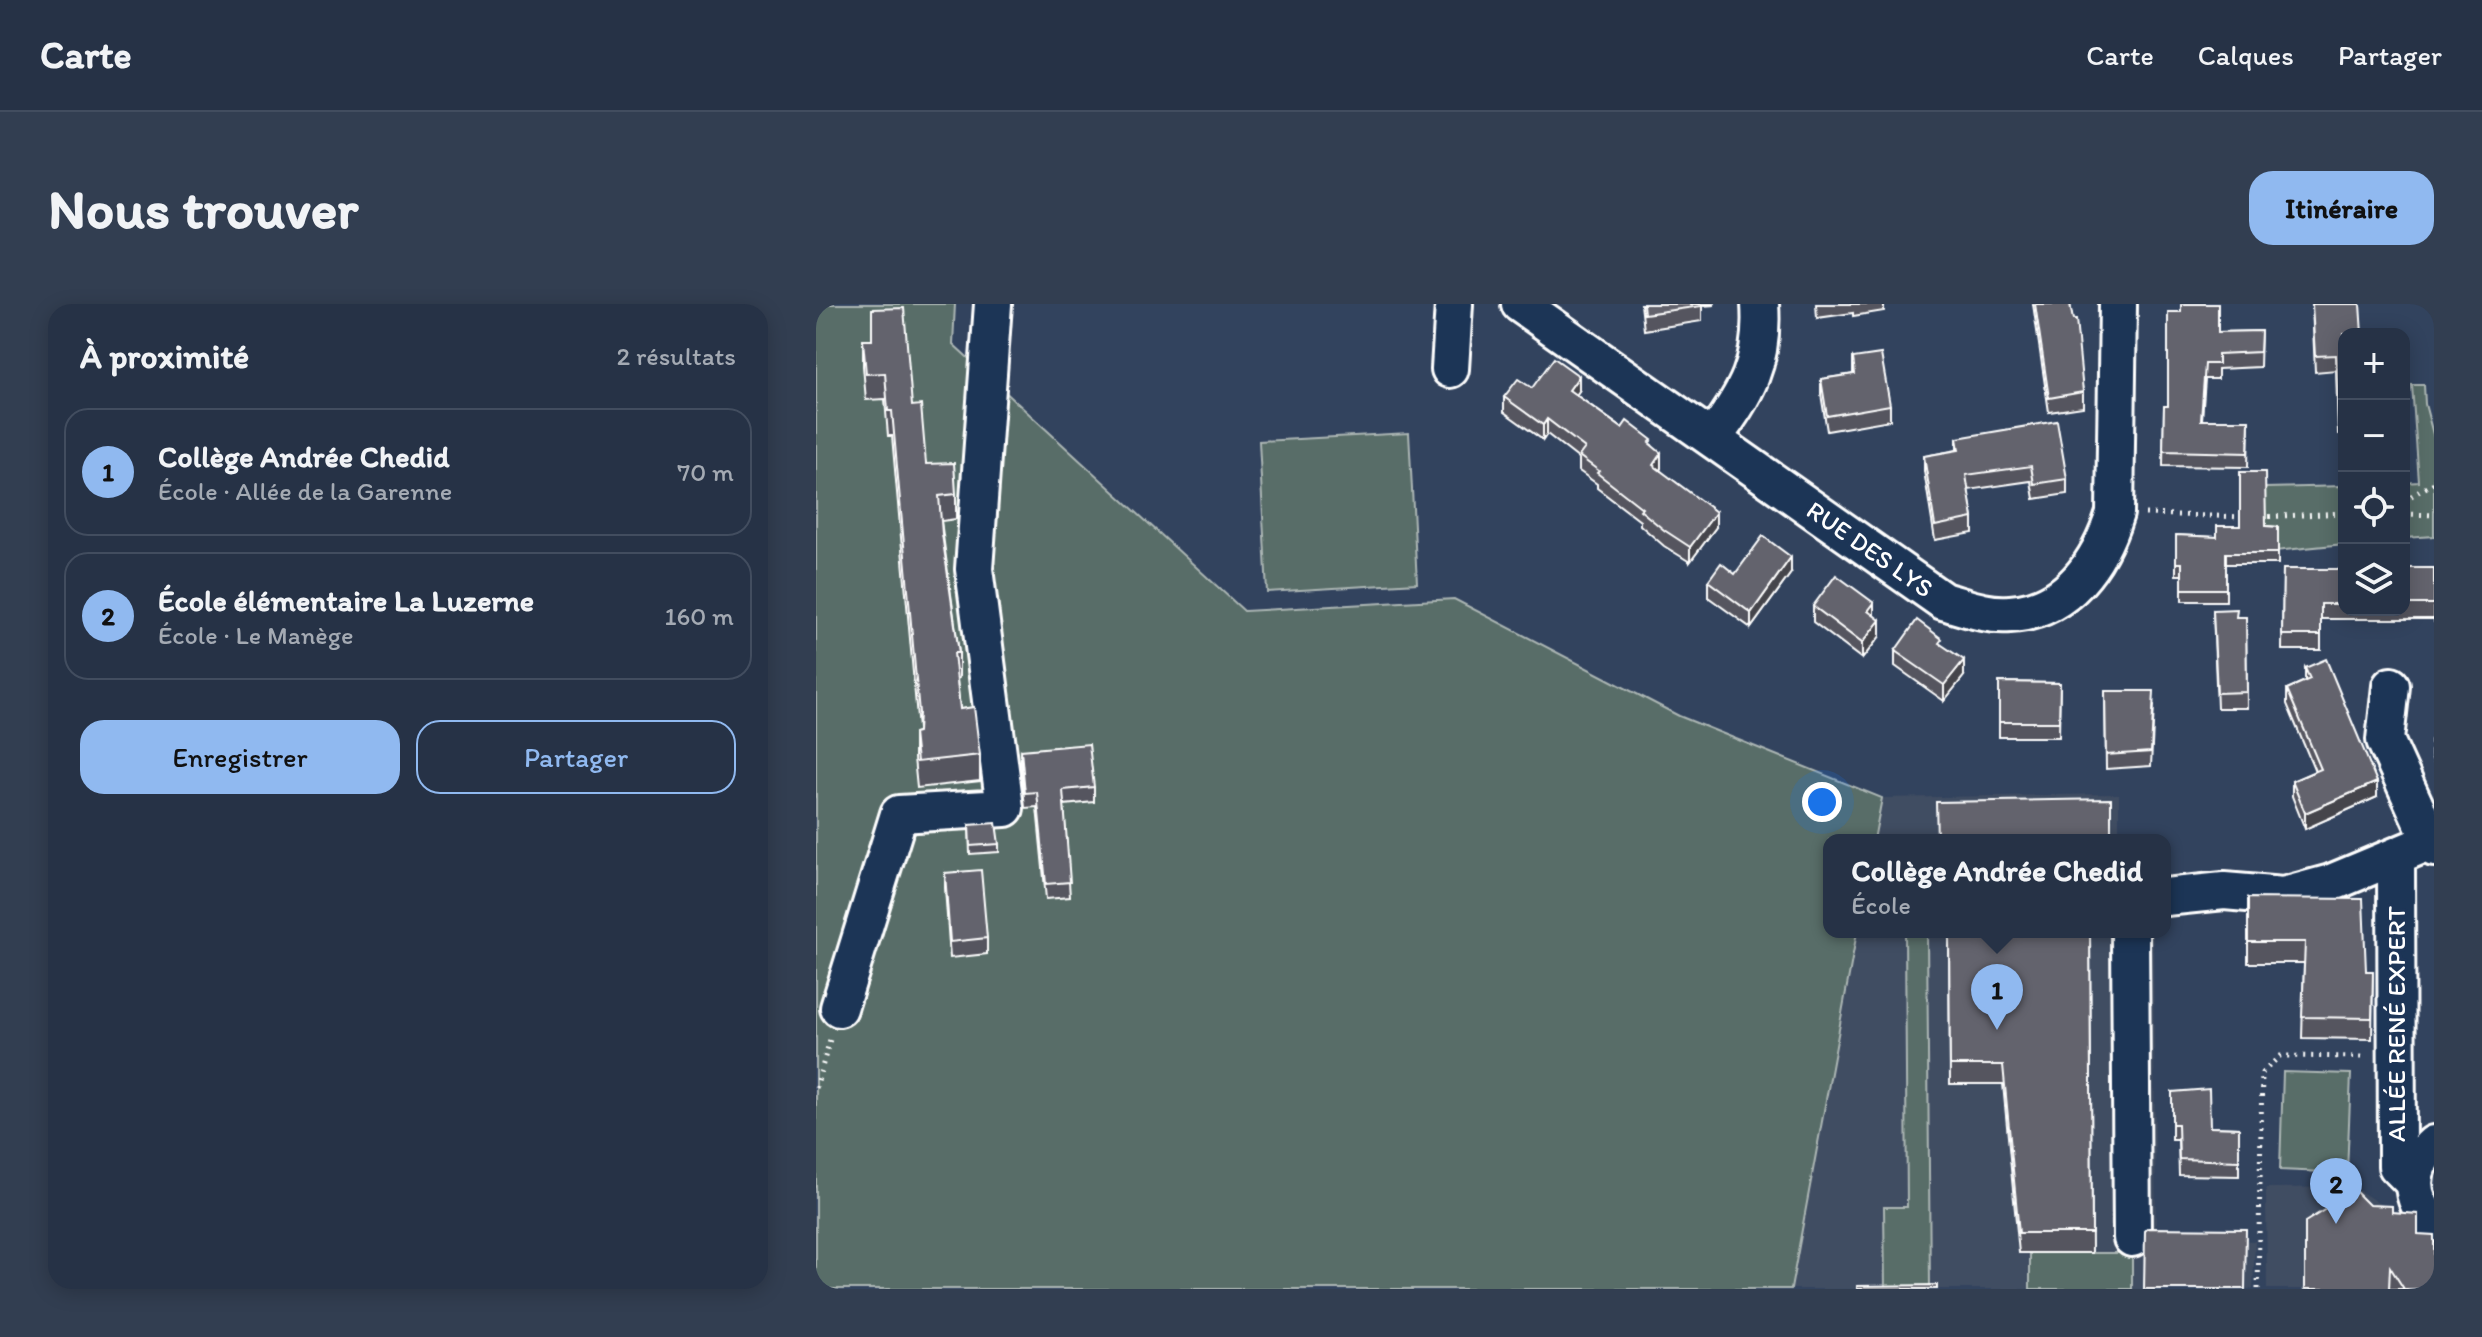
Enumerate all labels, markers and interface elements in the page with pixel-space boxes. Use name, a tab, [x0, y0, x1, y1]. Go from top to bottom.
text: Carte	[40, 32, 132, 78]
text: Carte	[2086, 38, 2154, 72]
text: Calques	[2198, 38, 2294, 72]
text: Partager	[2338, 38, 2442, 72]
button: Itinéraire	[2249, 171, 2434, 245]
text: Nous trouver	[48, 175, 358, 242]
map controls	[2338, 328, 2410, 616]
button: +	[2338, 328, 2410, 400]
text: À proximité	[80, 336, 249, 377]
text: 2 résultats	[616, 340, 736, 372]
button: −	[2338, 400, 2410, 472]
text: Collège Andrée Chedid	[158, 438, 449, 475]
text: 1	[102, 456, 114, 488]
text: 70 m	[677, 456, 734, 488]
button: locate	[2338, 472, 2410, 544]
text: École · Allée de la Garenne	[158, 475, 452, 507]
street label: RUE DES LYS	[1801, 494, 1939, 604]
button: layers	[2338, 544, 2410, 616]
text: École élémentaire La Luzerne	[158, 582, 534, 619]
text: 2	[101, 600, 115, 632]
text: 160 m	[664, 600, 734, 632]
text: École · Le Manège	[158, 619, 354, 651]
button: Enregistrer	[80, 720, 400, 794]
button: Partager	[416, 720, 736, 794]
your location	[1802, 782, 1842, 822]
popup	[1823, 834, 2171, 938]
text: Collège Andrée Chedid	[1851, 852, 2143, 889]
text: École	[1851, 889, 1911, 921]
street label: ALLÉE RENÉ EXPERT	[2380, 906, 2412, 1142]
pin: 1	[1971, 964, 2023, 1030]
pin: 2	[2310, 1158, 2362, 1224]

